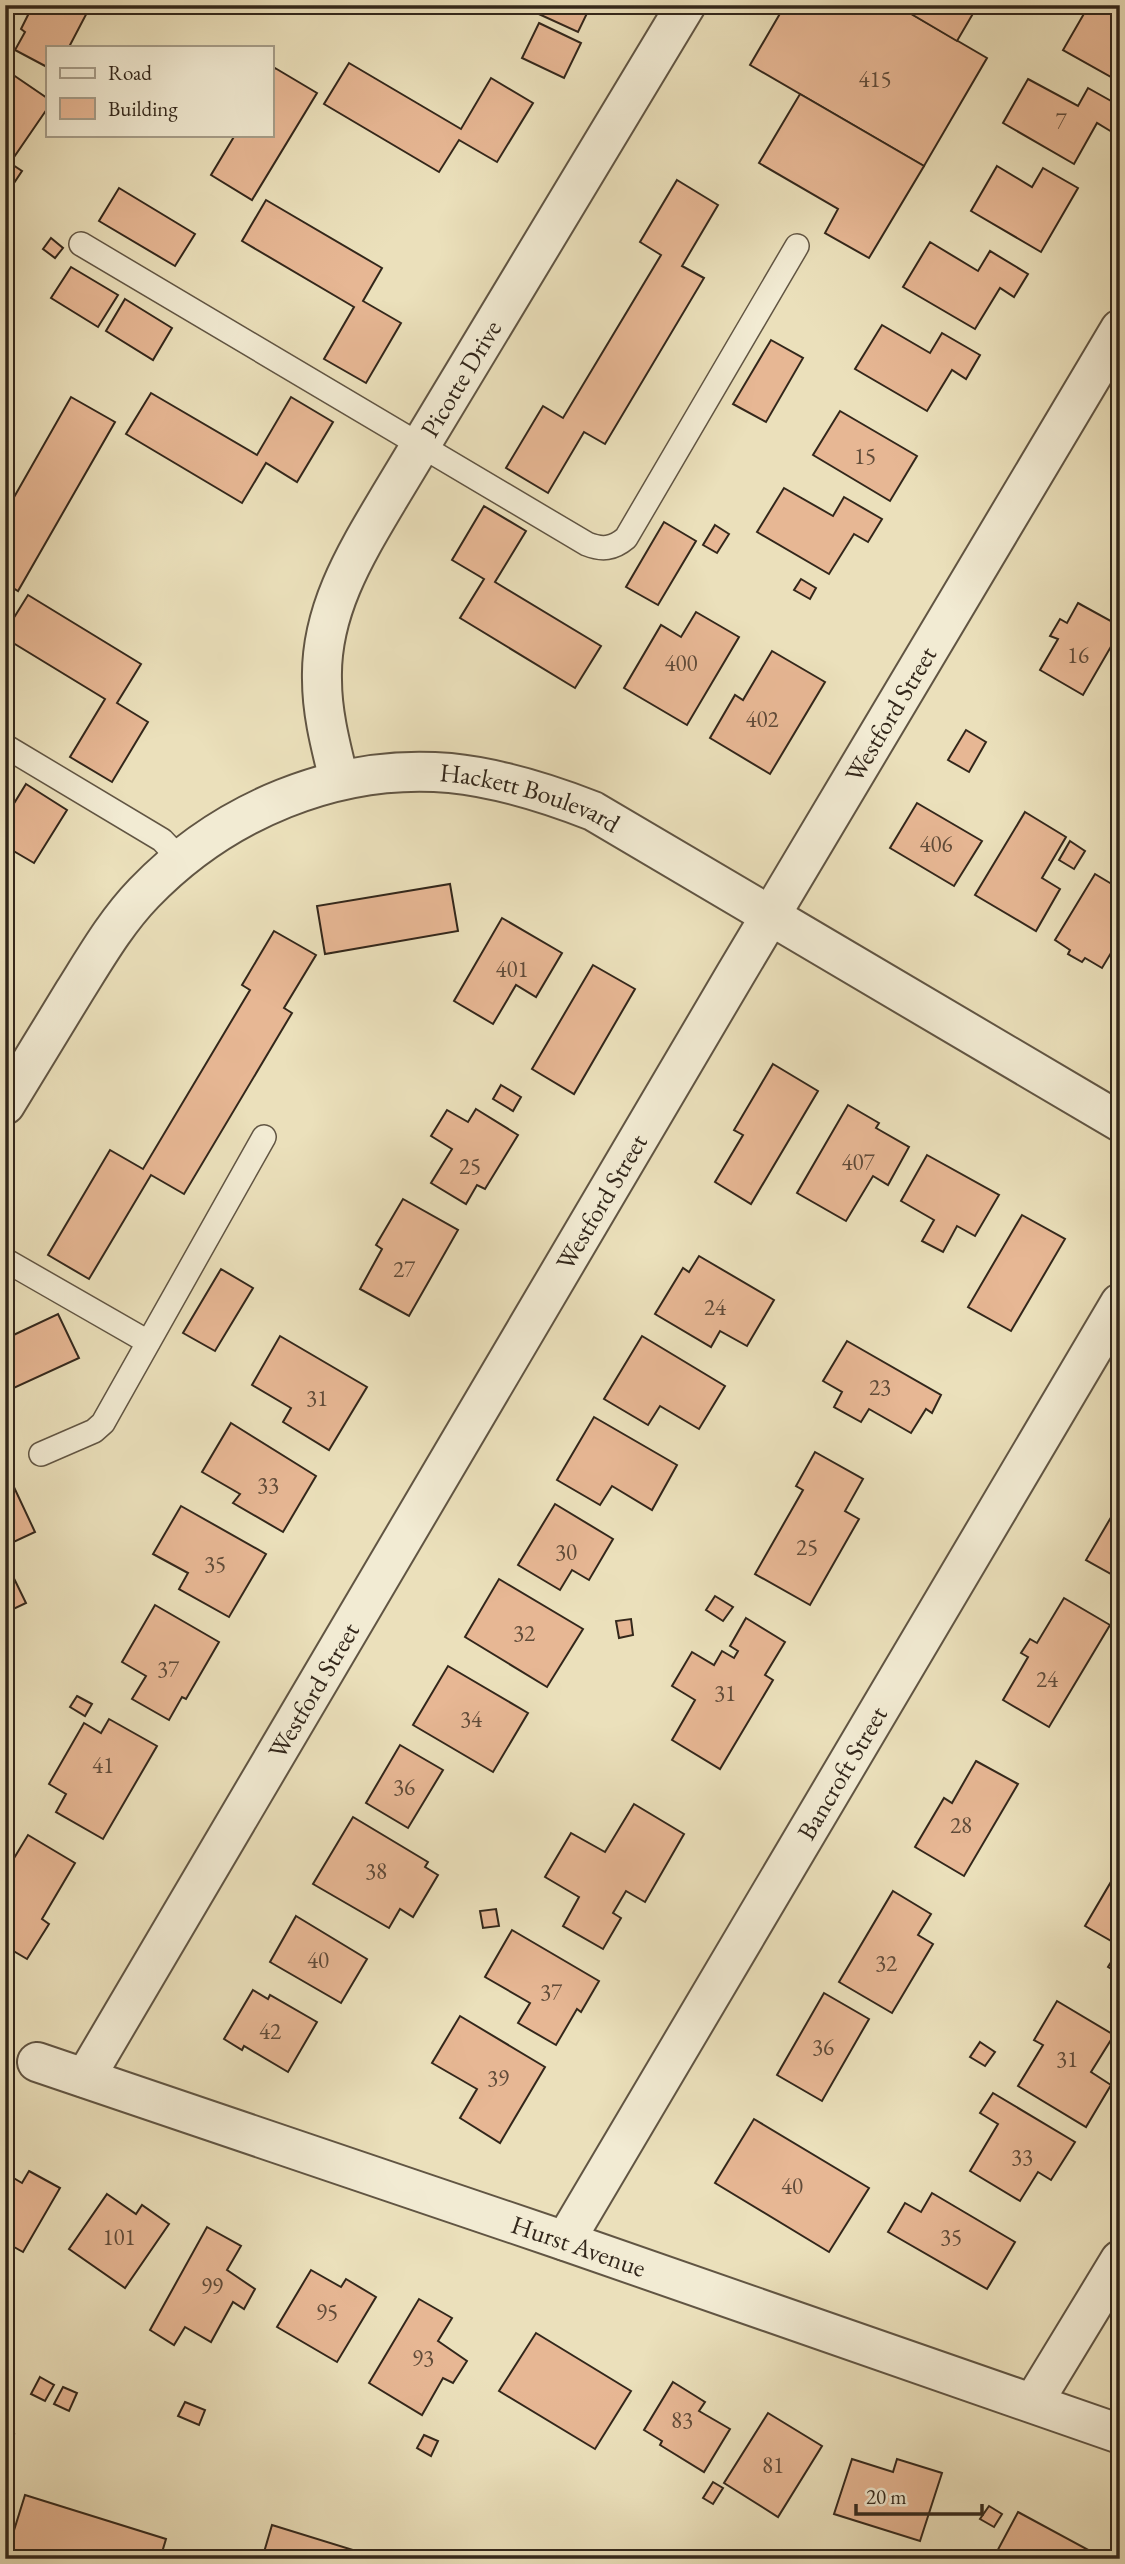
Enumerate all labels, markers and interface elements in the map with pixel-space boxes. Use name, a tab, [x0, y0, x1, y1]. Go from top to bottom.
legend	[46, 46, 273, 136]
text: Road	[108, 59, 152, 86]
house number: 415	[858, 64, 892, 94]
text: Building	[108, 95, 178, 122]
house number: 7	[1055, 106, 1067, 136]
street label: Picotte Drive	[413, 314, 509, 443]
house number: 15	[854, 441, 876, 471]
street label: Westford Street	[837, 640, 944, 788]
house number: 16	[1067, 640, 1089, 670]
house number: 400	[664, 648, 698, 678]
house number: 402	[745, 704, 779, 734]
street label: Hackett Boulevard	[438, 755, 627, 841]
house number: 406	[919, 829, 953, 859]
house number: 401	[495, 954, 529, 984]
street label: Westford Street	[548, 1127, 655, 1276]
house number: 407	[841, 1147, 876, 1177]
house number: 25	[459, 1151, 481, 1181]
house number: 27	[393, 1254, 416, 1284]
house number: 24	[704, 1292, 727, 1322]
house number: 23	[869, 1372, 891, 1402]
house number: 31	[306, 1383, 328, 1413]
house number: 33	[257, 1470, 279, 1500]
house number: 25	[796, 1532, 818, 1562]
house number: 30	[555, 1537, 577, 1567]
house number: 35	[204, 1549, 226, 1579]
street label: Westford Street	[260, 1616, 367, 1765]
house number: 32	[513, 1618, 535, 1648]
house number: 37	[157, 1654, 180, 1684]
house number: 24	[1036, 1664, 1059, 1694]
house number: 31	[714, 1678, 736, 1708]
street label: Bancroft Street	[789, 1700, 895, 1846]
house number: 34	[460, 1704, 483, 1734]
house number: 41	[92, 1750, 114, 1780]
house number: 36	[393, 1772, 415, 1802]
house number: 28	[950, 1810, 972, 1840]
house number: 38	[365, 1856, 387, 1886]
house number: 40	[307, 1945, 329, 1975]
house number: 32	[875, 1948, 897, 1978]
house number: 37	[540, 1977, 563, 2007]
house number: 42	[259, 2016, 281, 2046]
house number: 36	[812, 2032, 834, 2062]
house number: 31	[1056, 2044, 1078, 2074]
house number: 39	[487, 2063, 509, 2093]
house number: 33	[1011, 2142, 1033, 2172]
house number: 40	[781, 2171, 803, 2201]
street label: Hurst Avenue	[507, 2207, 650, 2285]
house number: 101	[102, 2222, 136, 2252]
house number: 35	[940, 2222, 962, 2252]
house number: 99	[201, 2271, 223, 2301]
house number: 95	[316, 2297, 338, 2327]
house number: 93	[412, 2343, 434, 2373]
house number: 83	[671, 2405, 693, 2435]
house number: 81	[762, 2450, 784, 2480]
scale bar	[856, 2473, 982, 2517]
text: 20 m	[866, 2483, 907, 2510]

